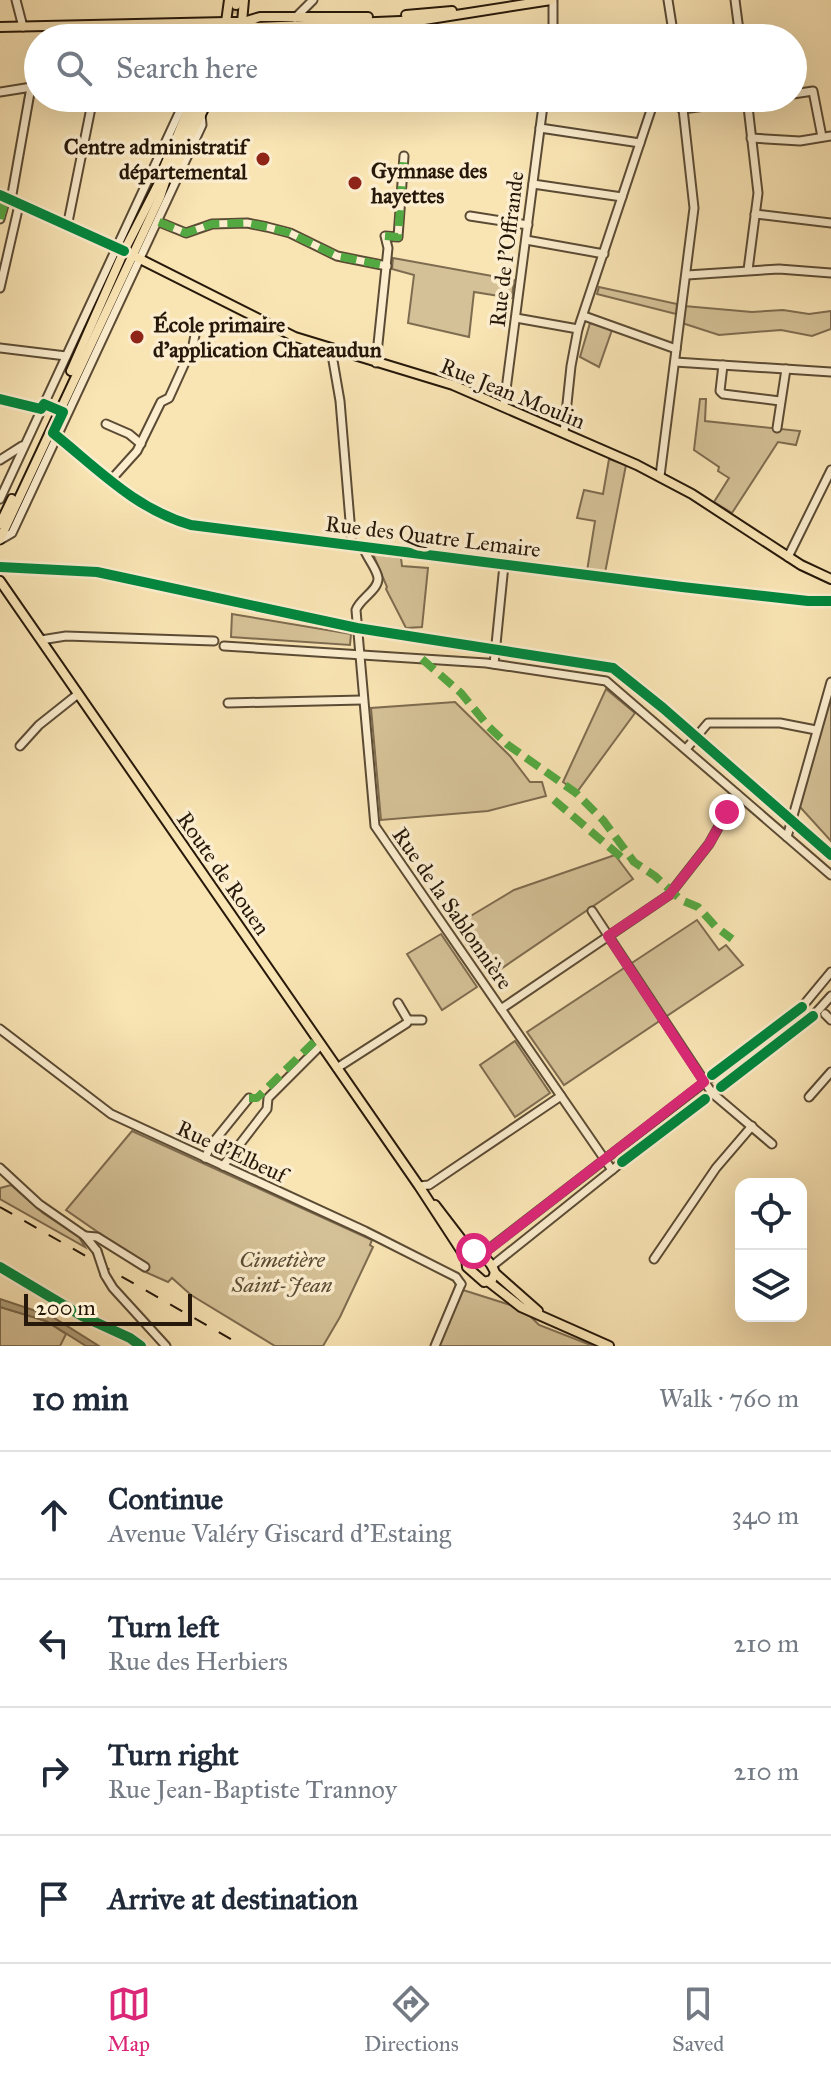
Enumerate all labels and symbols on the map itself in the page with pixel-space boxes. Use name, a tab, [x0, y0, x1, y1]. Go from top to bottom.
place label: Centre administratif départemental	[64, 133, 251, 185]
marker: Centre administratif départemental	[254, 150, 272, 168]
place label: Gymnase des hayettes	[370, 157, 487, 209]
street label: Rue de l'Offrande	[484, 170, 529, 329]
marker: Gymnase des hayettes	[346, 174, 364, 192]
place label: École primaire d'application Chateaudun	[153, 311, 382, 363]
marker: École primaire d'application Chateaudun	[128, 328, 146, 346]
street label: Rue Jean Moulin	[436, 352, 589, 435]
street label: Rue des Quatre Lemaire	[324, 510, 542, 563]
route end	[709, 794, 745, 830]
street label: Route de Rouen	[171, 806, 276, 940]
street label: Rue de la Sablonnière	[387, 822, 519, 995]
street label: Rue d'Elbeuf	[173, 1114, 294, 1190]
route start	[456, 1233, 492, 1269]
park label: Cimetière Saint-Jean	[231, 1246, 333, 1298]
scale bar	[24, 1290, 192, 1326]

